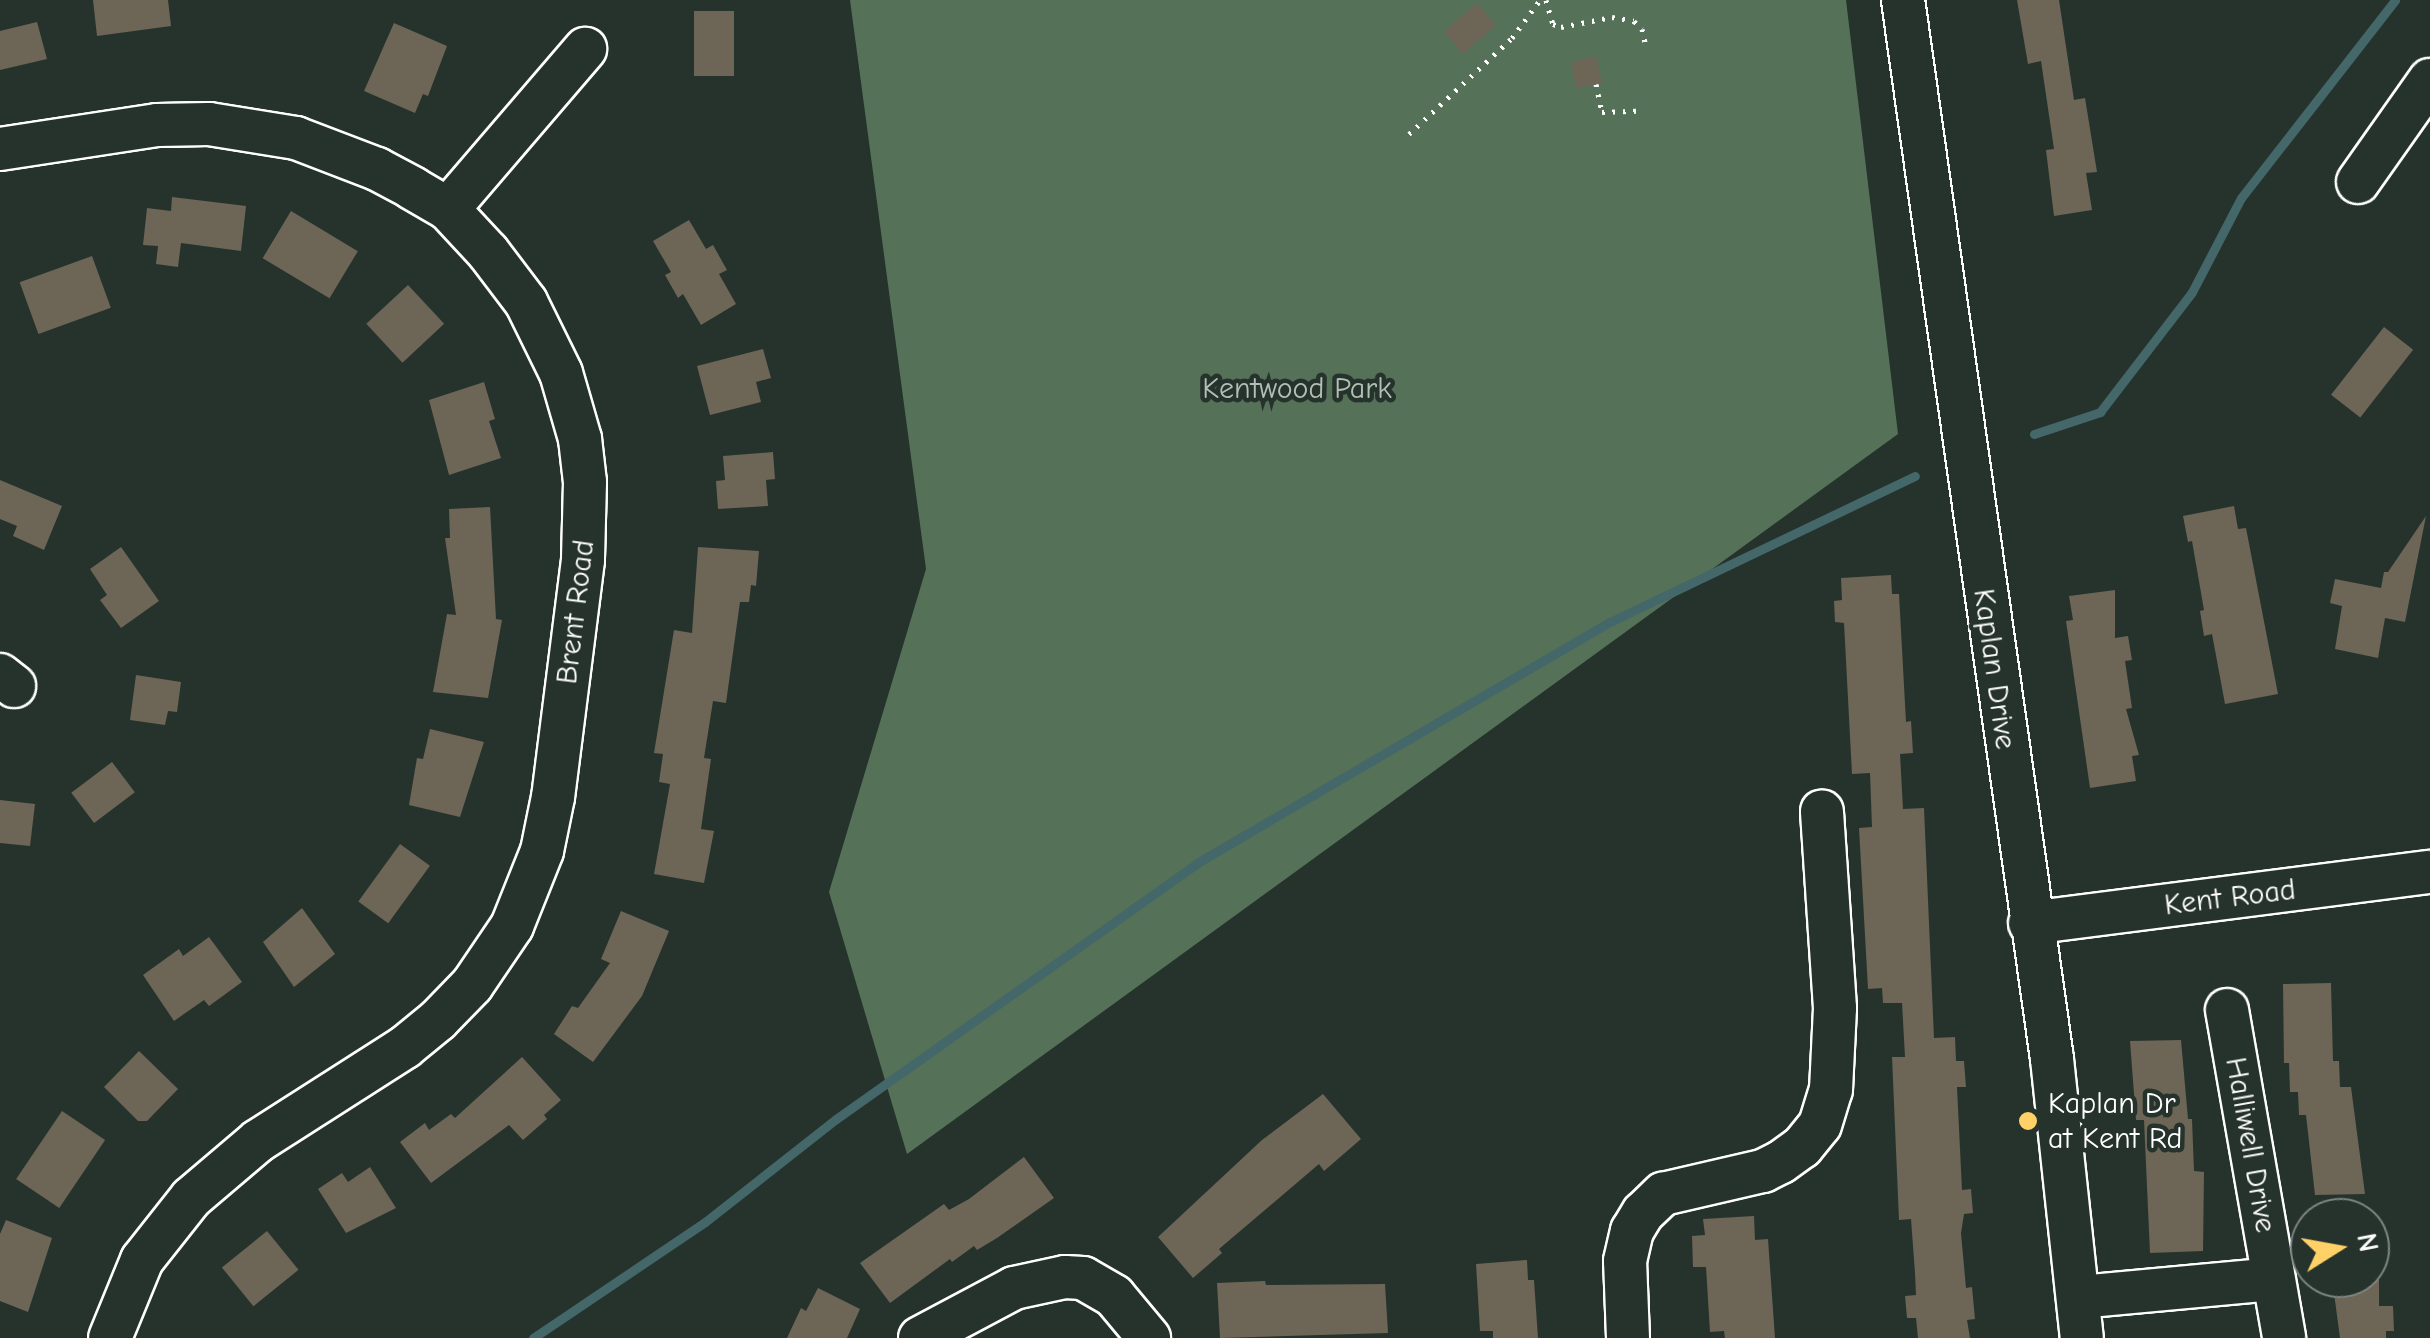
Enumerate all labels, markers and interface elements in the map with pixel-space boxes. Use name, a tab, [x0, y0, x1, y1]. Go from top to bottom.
park label: Kentwood Park	[1202, 371, 1392, 407]
street label: Brent Road	[549, 538, 603, 686]
street label: Kaplan Drive	[1965, 587, 2023, 751]
street label: Kent Road	[2162, 872, 2298, 924]
street label: Halliwell Drive	[2217, 1055, 2283, 1235]
place label: Kaplan Dr at Kent Rd	[2048, 1086, 2183, 1156]
marker: Kaplan Dr at Kent Rd	[2017, 1110, 2039, 1132]
north arrow	[2290, 1198, 2390, 1298]
text: N	[2350, 1231, 2385, 1255]

